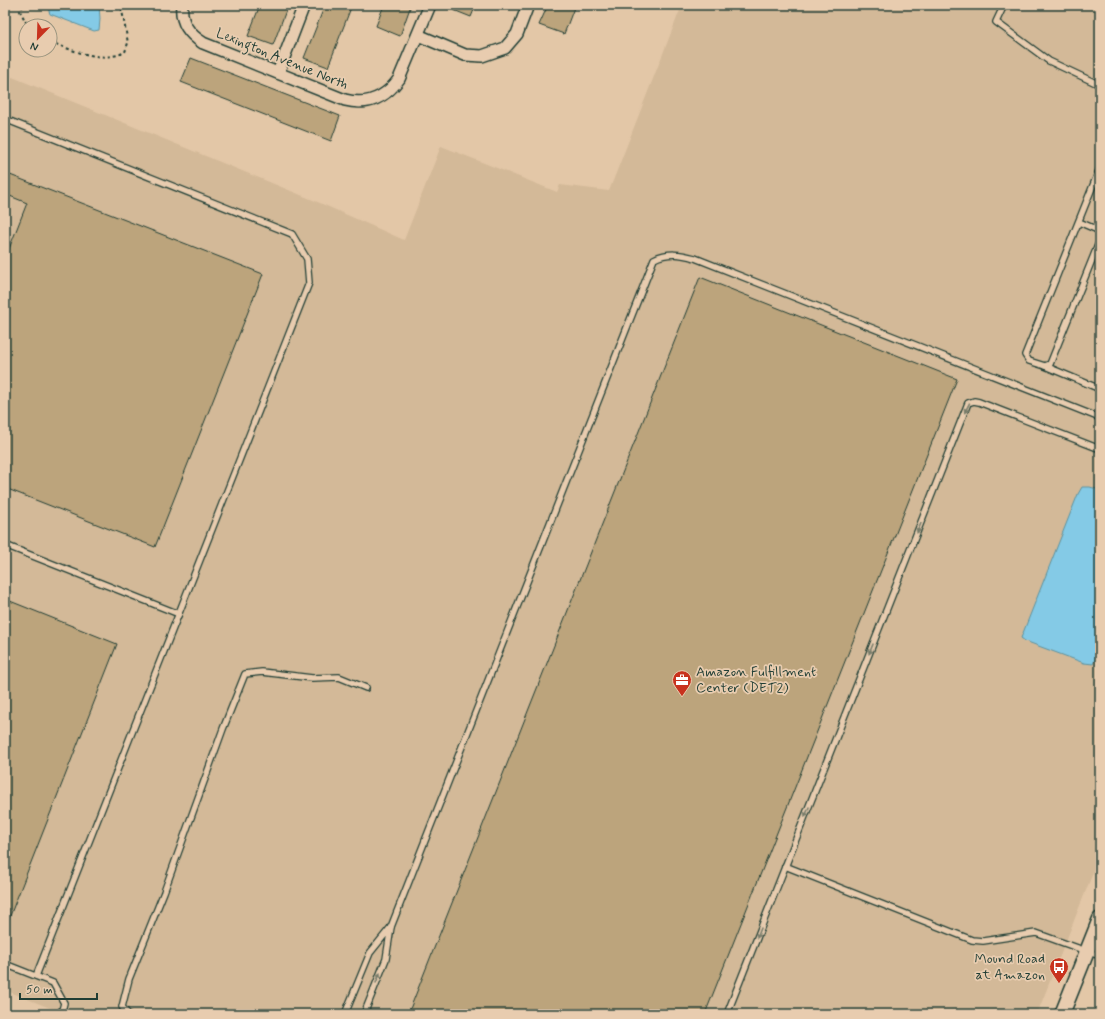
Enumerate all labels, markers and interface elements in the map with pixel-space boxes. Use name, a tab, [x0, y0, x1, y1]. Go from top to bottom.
north arrow	[18, 18, 58, 58]
street label: Lexington Avenue North	[213, 24, 351, 96]
text: N	[28, 38, 41, 54]
one-way arrow	[964, 402, 970, 414]
one-way arrow	[915, 523, 921, 535]
one-way arrow	[867, 644, 873, 656]
place label: Amazon Fulfillment Center (DET2)	[696, 663, 816, 697]
office icon: Amazon Fulfillment Center (DET2)	[671, 669, 693, 697]
one-way arrow	[803, 807, 809, 819]
one-way arrow	[755, 928, 761, 940]
place label: Mound Road at Amazon	[975, 950, 1045, 984]
bus stop icon: Mound Road at Amazon	[1048, 956, 1070, 984]
one-way arrow	[376, 971, 382, 983]
scale bar	[20, 975, 97, 1001]
text: 50 m	[26, 982, 53, 998]

